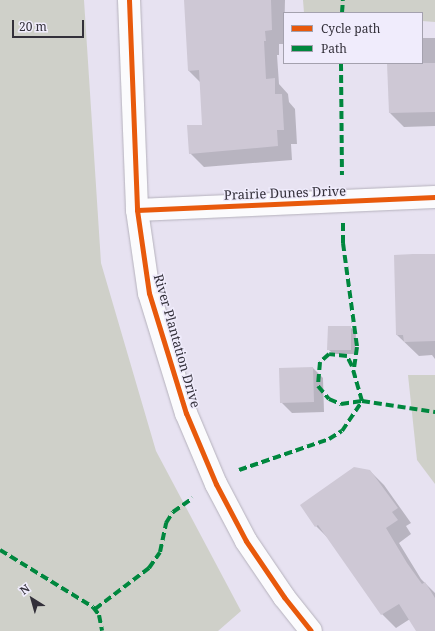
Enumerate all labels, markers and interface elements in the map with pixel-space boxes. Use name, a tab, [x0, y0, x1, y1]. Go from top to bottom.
scale bar	[14, 12, 86, 38]
legend	[283, 12, 423, 64]
text: 20 m	[19, 18, 47, 35]
text: Cycle path	[321, 20, 380, 37]
text: Path	[321, 40, 347, 57]
street label: Prairie Dunes Drive	[224, 183, 346, 203]
street label: River Plantation Drive	[150, 272, 204, 410]
north arrow	[12, 579, 52, 619]
text: N	[16, 580, 32, 598]

